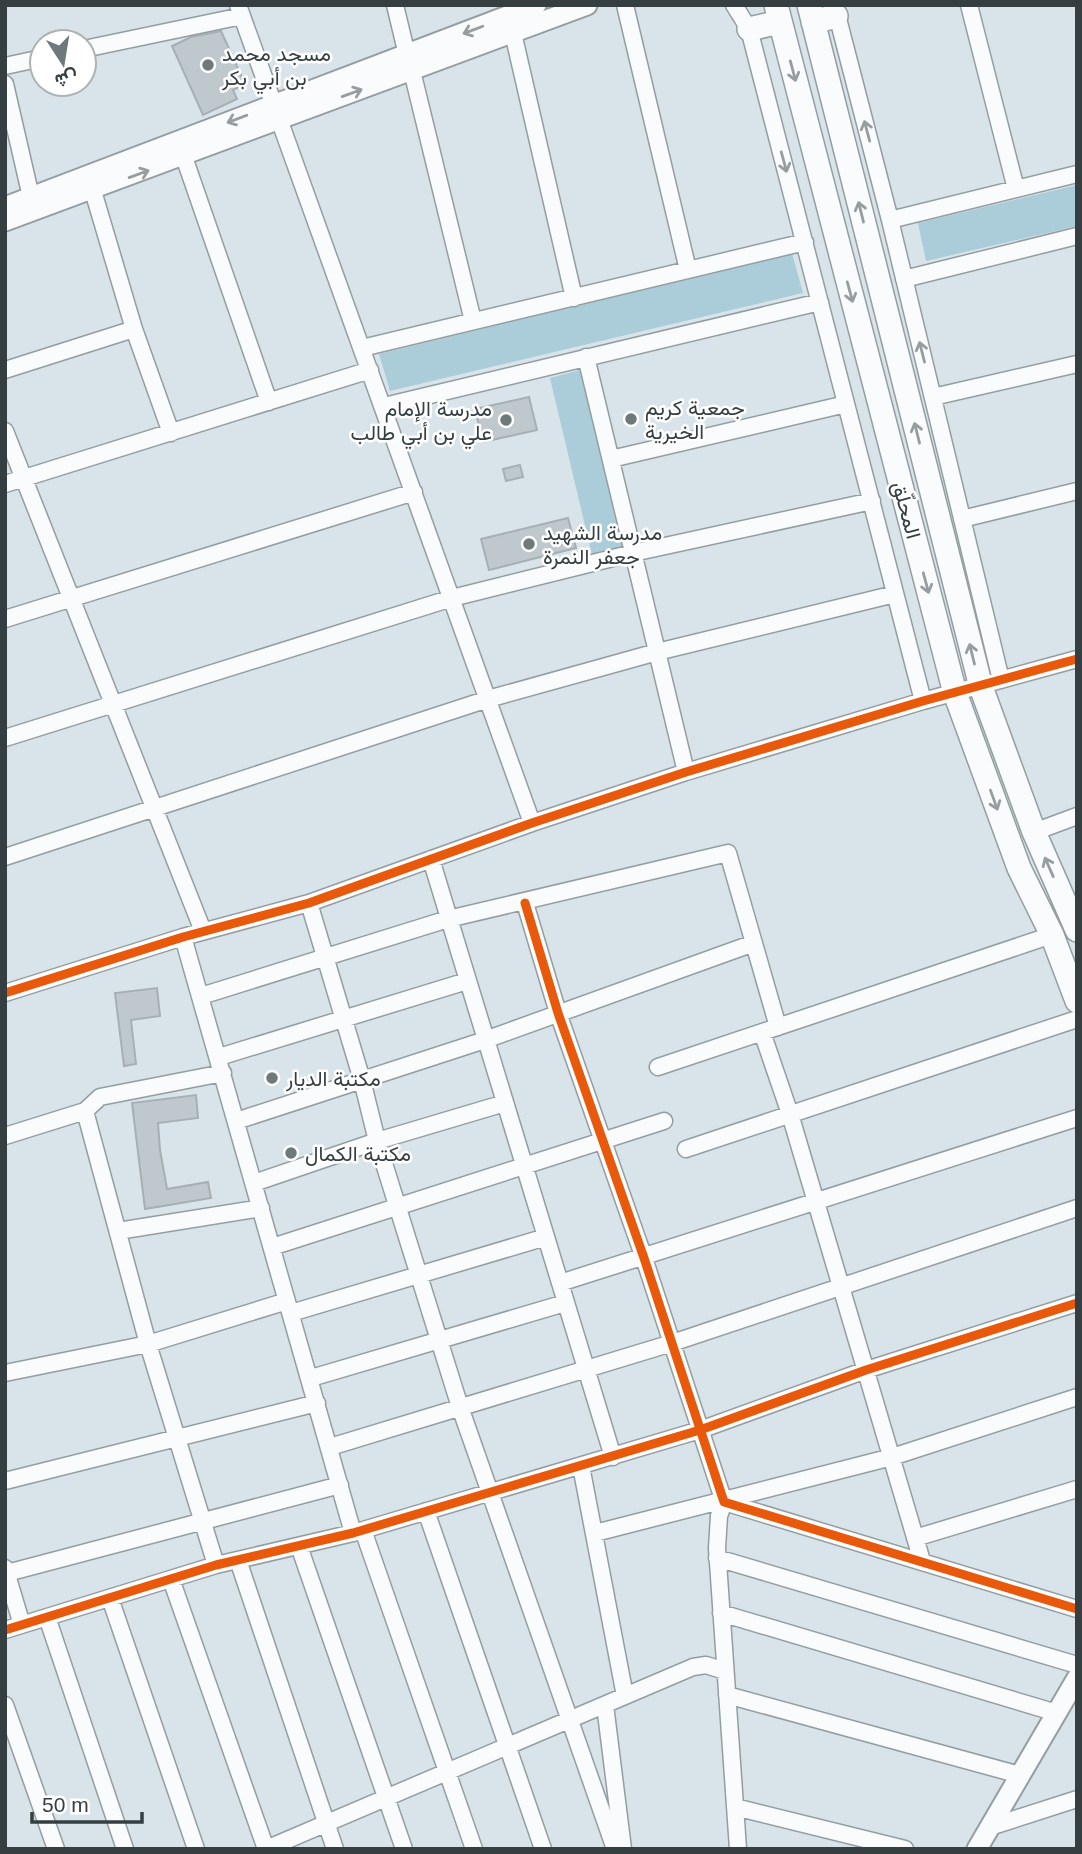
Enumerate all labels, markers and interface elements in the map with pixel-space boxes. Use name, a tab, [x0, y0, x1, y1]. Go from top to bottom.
one-way arrow	[463, 25, 484, 38]
north arrow	[28, 28, 98, 98]
place label: مسجد محمد بن أبي بكر	[221, 42, 331, 95]
marker: مسجد محمد بن أبي بكر	[200, 57, 216, 73]
one-way arrow	[787, 59, 800, 82]
text: ش	[53, 66, 80, 92]
one-way arrow	[340, 86, 362, 98]
one-way arrow	[227, 114, 249, 127]
one-way arrow	[860, 120, 873, 143]
one-way arrow	[778, 150, 791, 173]
one-way arrow	[128, 166, 149, 179]
one-way arrow	[854, 201, 867, 224]
one-way arrow	[844, 280, 857, 302]
one-way arrow	[915, 341, 928, 364]
place label: جمعية كريم الخيرية	[645, 396, 745, 445]
place label: مدرسة الإمام علي بن أبي طالب	[351, 397, 492, 450]
marker: جمعية كريم الخيرية	[623, 411, 639, 427]
marker: مدرسة الإمام علي بن أبي طالب	[498, 412, 514, 428]
one-way arrow	[910, 422, 923, 445]
street label: المحلّق	[887, 479, 926, 541]
place label: مدرسة الشهيد جعفر النمرة	[543, 521, 662, 570]
marker: مدرسة الشهيد جعفر النمرة	[521, 536, 537, 552]
one-way arrow	[920, 571, 933, 594]
one-way arrow	[965, 643, 978, 665]
one-way arrow	[989, 788, 1001, 810]
one-way arrow	[1042, 857, 1055, 879]
place label: مكتبة الديار	[285, 1067, 381, 1092]
marker: مكتبة الديار	[264, 1070, 280, 1086]
place label: مكتبة الكمال	[305, 1142, 411, 1166]
marker: مكتبة الكمال	[283, 1145, 299, 1161]
scale bar	[32, 1780, 142, 1824]
text: 50 m	[42, 1793, 89, 1816]

